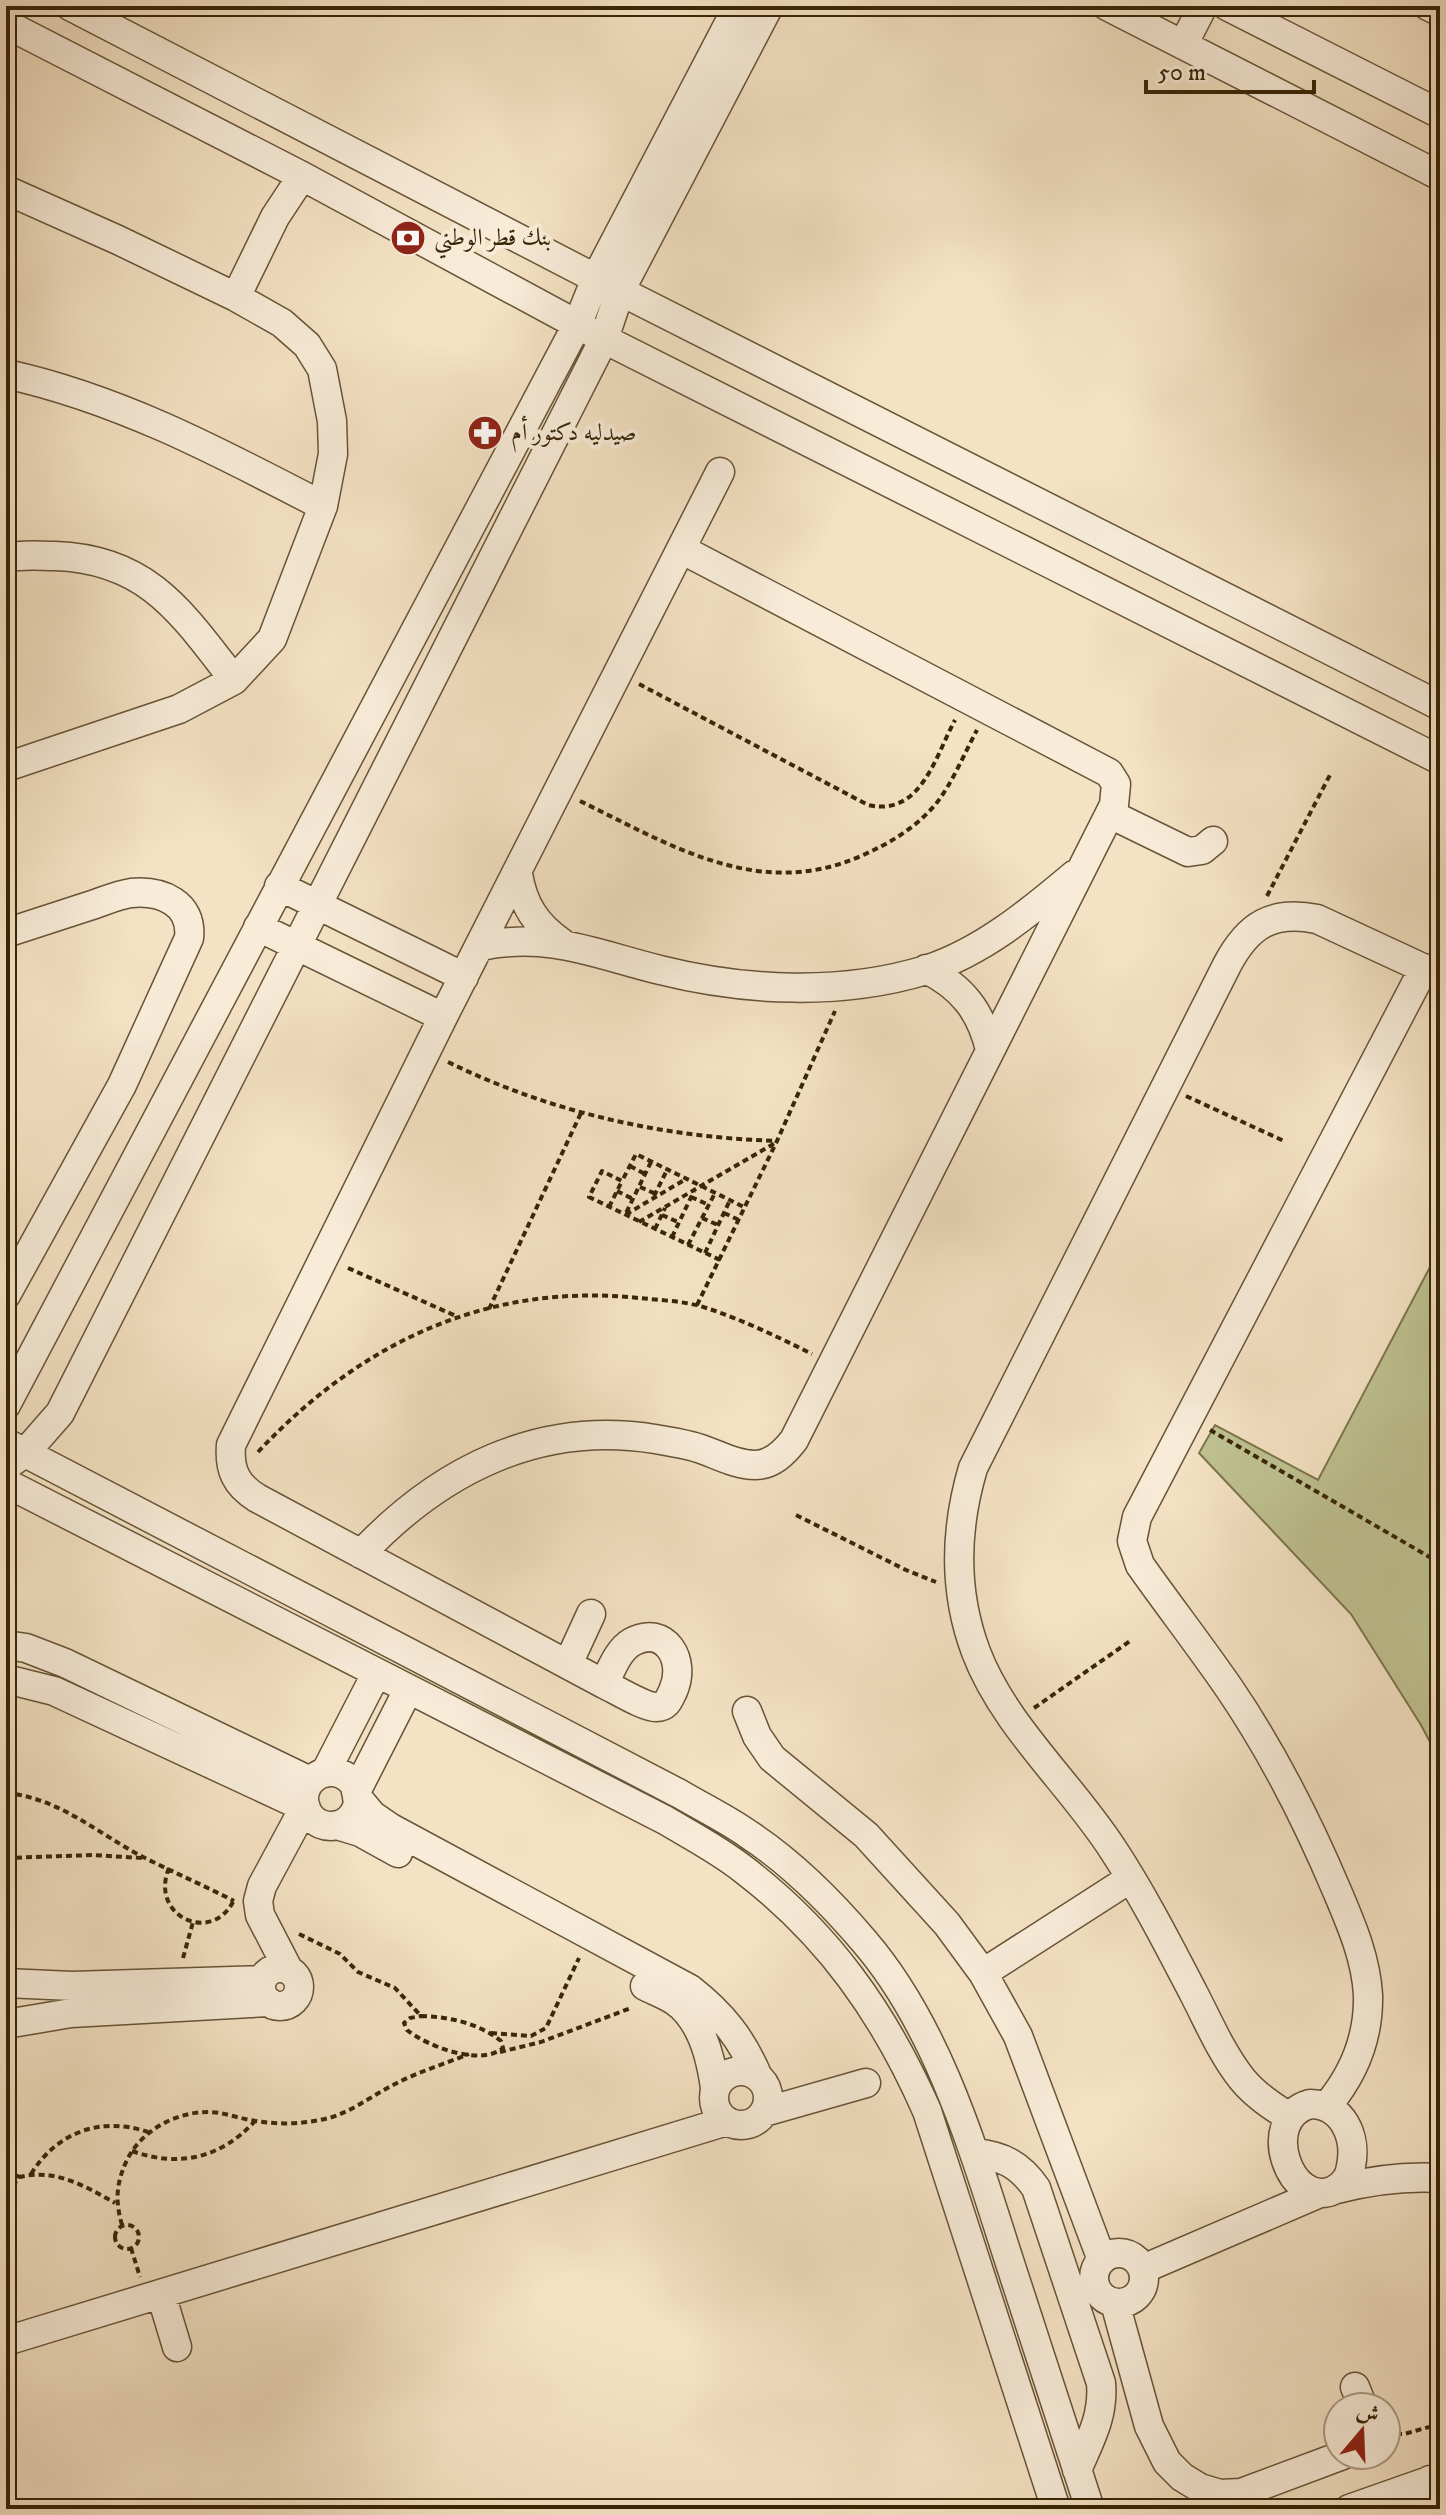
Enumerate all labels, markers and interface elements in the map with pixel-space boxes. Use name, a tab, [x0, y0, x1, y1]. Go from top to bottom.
scale bar	[1146, 44, 1314, 94]
text: 50 m	[1158, 58, 1206, 88]
bank icon: بنك قطر الوطني	[389, 219, 427, 257]
place label: بنك قطر الوطني	[434, 223, 551, 259]
pharmacy icon: صيدليه دكتور أم	[466, 414, 504, 452]
place label: صيدليه دكتور أم	[511, 415, 636, 453]
north arrow	[1322, 2391, 1402, 2471]
text: ش	[1353, 2397, 1383, 2430]

